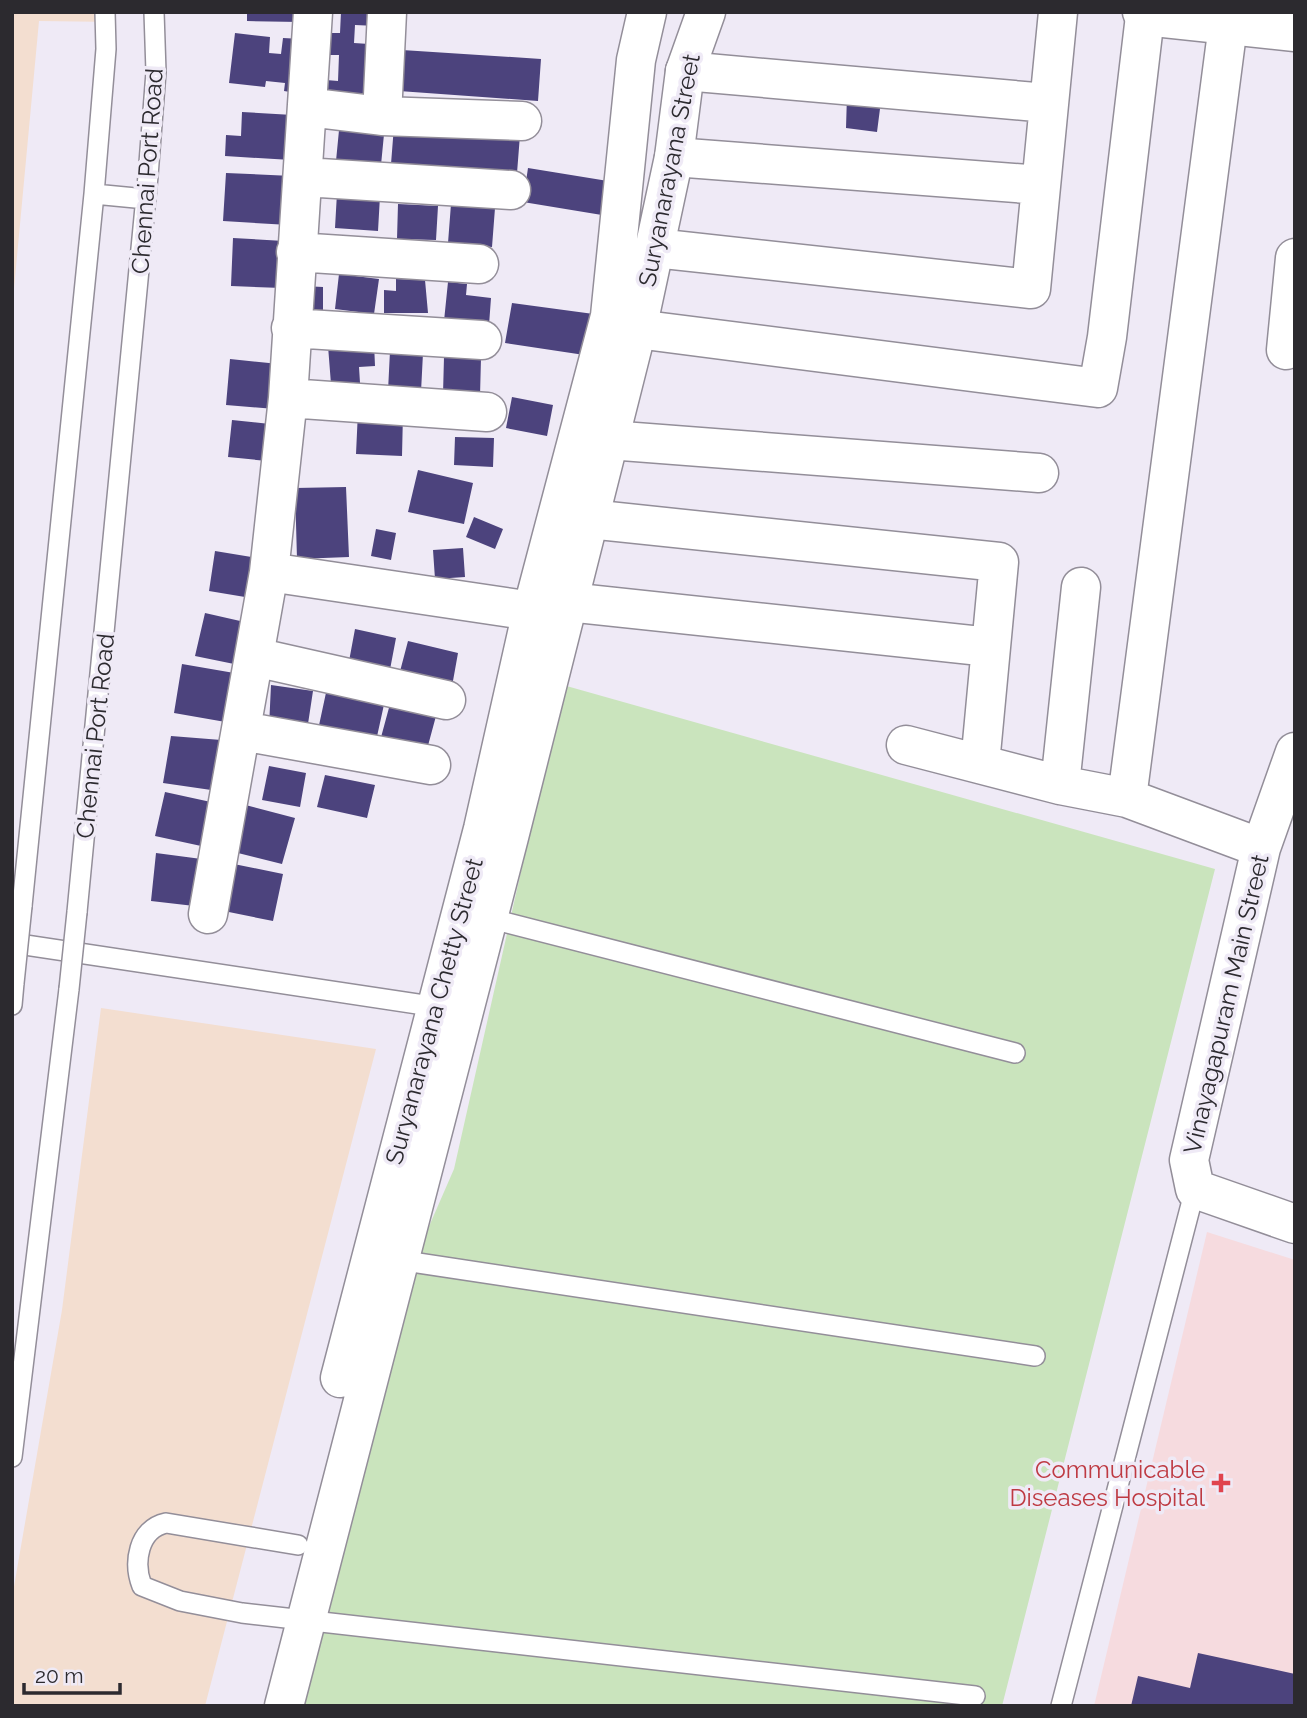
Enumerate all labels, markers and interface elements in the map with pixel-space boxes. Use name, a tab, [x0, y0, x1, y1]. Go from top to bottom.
street label: Suryanarayana Street	[632, 51, 706, 289]
street label: Chennai Port Road	[125, 67, 169, 275]
street label: Chennai Port Road	[70, 632, 120, 840]
street label: Vinayagapuram Main Street	[1177, 851, 1275, 1157]
street label: Suryanarayana Chetty Street	[379, 855, 489, 1167]
place label: Communicable Diseases Hospital	[1009, 1455, 1205, 1512]
marker: Communicable Diseases Hospital	[1211, 1473, 1231, 1493]
scale bar	[24, 1652, 121, 1696]
text: 20 m	[35, 1663, 83, 1688]

